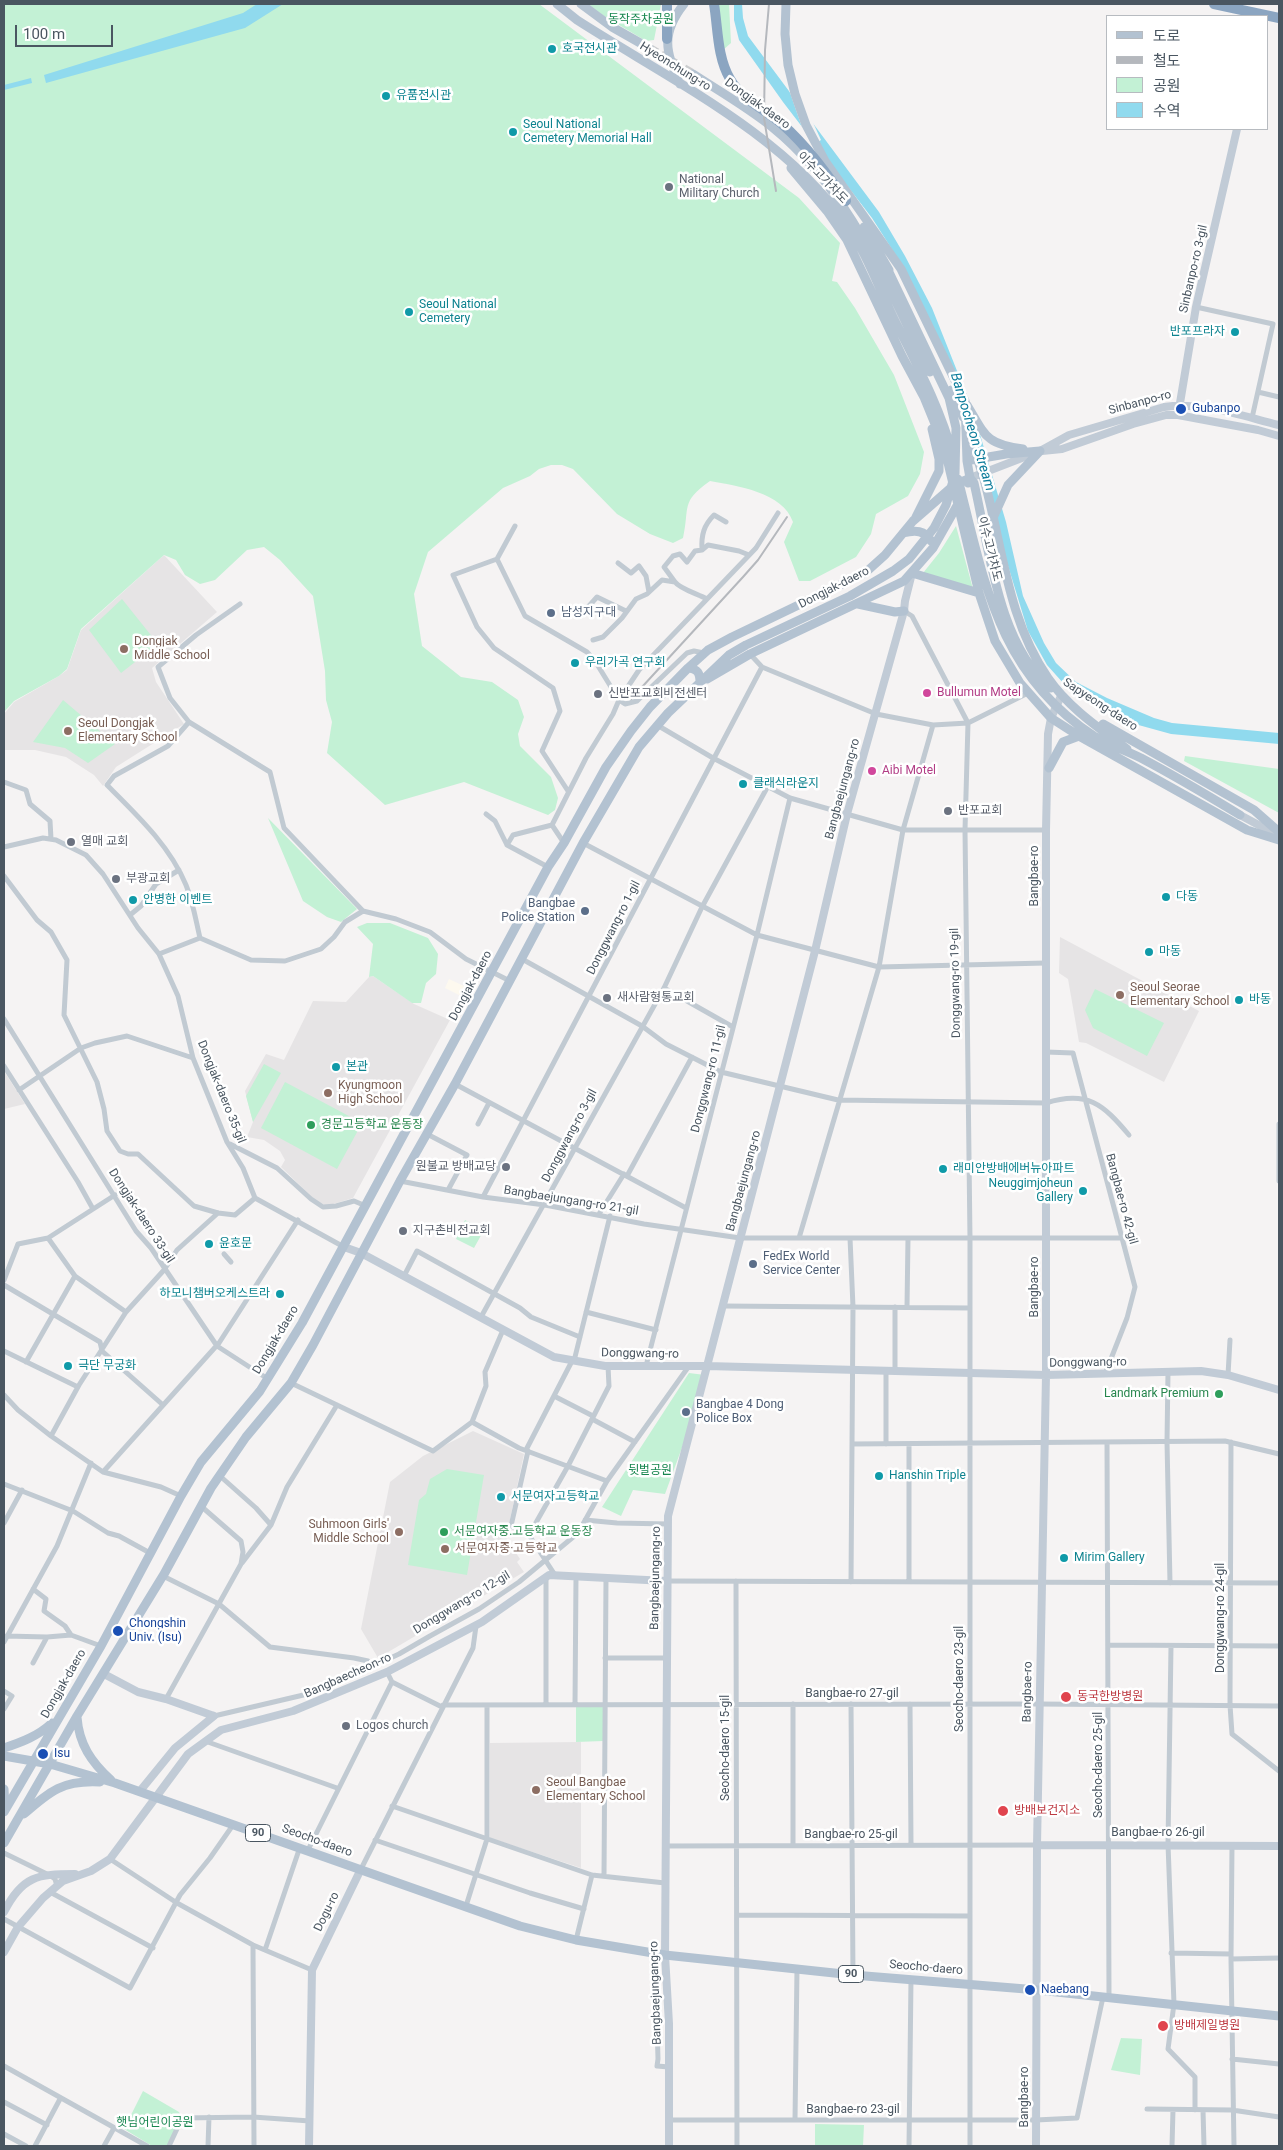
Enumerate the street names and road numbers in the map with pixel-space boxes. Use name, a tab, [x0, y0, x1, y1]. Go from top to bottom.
street label: Hyeonchung-ro	[637, 39, 713, 95]
street label: Dongjak-daero	[721, 75, 793, 133]
street label: 이수고가차도	[794, 149, 850, 207]
street label: Sinbanpo-ro 3-gil	[1177, 224, 1211, 314]
street label: Sinbanpo-ro	[1107, 388, 1173, 418]
street label: 이수고가차도	[974, 515, 1004, 583]
street label: Dongjak-daero	[796, 564, 872, 612]
street label: Sapyeong-daero	[1060, 675, 1140, 735]
street label: Bangbaejungang-ro	[823, 737, 863, 841]
street label: Bangbae-ro	[1028, 845, 1042, 907]
street label: Donggwang-ro 1-gil	[584, 879, 644, 977]
street label: Donggwang-ro 19-gil	[948, 928, 964, 1038]
street label: Dongjak-daero	[446, 948, 496, 1024]
street label: Donggwang-ro 11-gil	[689, 1024, 729, 1134]
street label: Dongjak-daero 35-gil	[194, 1038, 248, 1146]
street label: Donggwang-ro 3-gil	[539, 1087, 601, 1185]
street label: Bangbaejungang-ro	[724, 1129, 764, 1233]
street label: Bangbae-ro 42-gil	[1102, 1152, 1140, 1246]
street label: Dongjak-daero 33-gil	[105, 1166, 177, 1266]
street label: Bangbaejungang-ro 21-gil	[503, 1183, 639, 1219]
street label: Bangbae-ro	[1028, 1256, 1042, 1318]
street label: Dongjak-daero	[250, 1303, 302, 1377]
street label: Donggwang-ro	[601, 1346, 679, 1362]
street label: Donggwang-ro	[1049, 1355, 1127, 1371]
street label: Bangbaejungang-ro	[648, 1526, 664, 1630]
street label: Donggwang-ro 24-gil	[1214, 1563, 1228, 1673]
street label: Donggwang-ro 12-gil	[411, 1568, 513, 1638]
street label: Seocho-daero 23-gil	[953, 1626, 967, 1732]
street label: Dongjak-daero	[38, 1647, 90, 1721]
street label: Bangbaecheon-ro	[302, 1650, 394, 1702]
street label: Bangbae-ro	[1020, 1661, 1036, 1723]
street label: Bangbae-ro 27-gil	[805, 1687, 899, 1701]
street label: Seocho-daero 15-gil	[719, 1695, 733, 1801]
street label: Seocho-daero 25-gil	[1092, 1712, 1106, 1818]
street label: Seocho-daero	[280, 1822, 354, 1860]
road number: 90	[246, 1825, 270, 1842]
street label: Bangbae-ro 26-gil	[1111, 1826, 1205, 1840]
street label: Bangbae-ro 25-gil	[804, 1828, 898, 1842]
street label: Dogu-ro	[311, 1890, 343, 1934]
street label: Bangbaejungang-ro	[647, 1941, 665, 2045]
street label: Seocho-daero	[889, 1958, 963, 1978]
road number: 90	[838, 1966, 864, 1982]
street label: Bangbae-ro	[1018, 2066, 1032, 2128]
street label: Bangbae-ro 23-gil	[806, 2103, 900, 2117]

